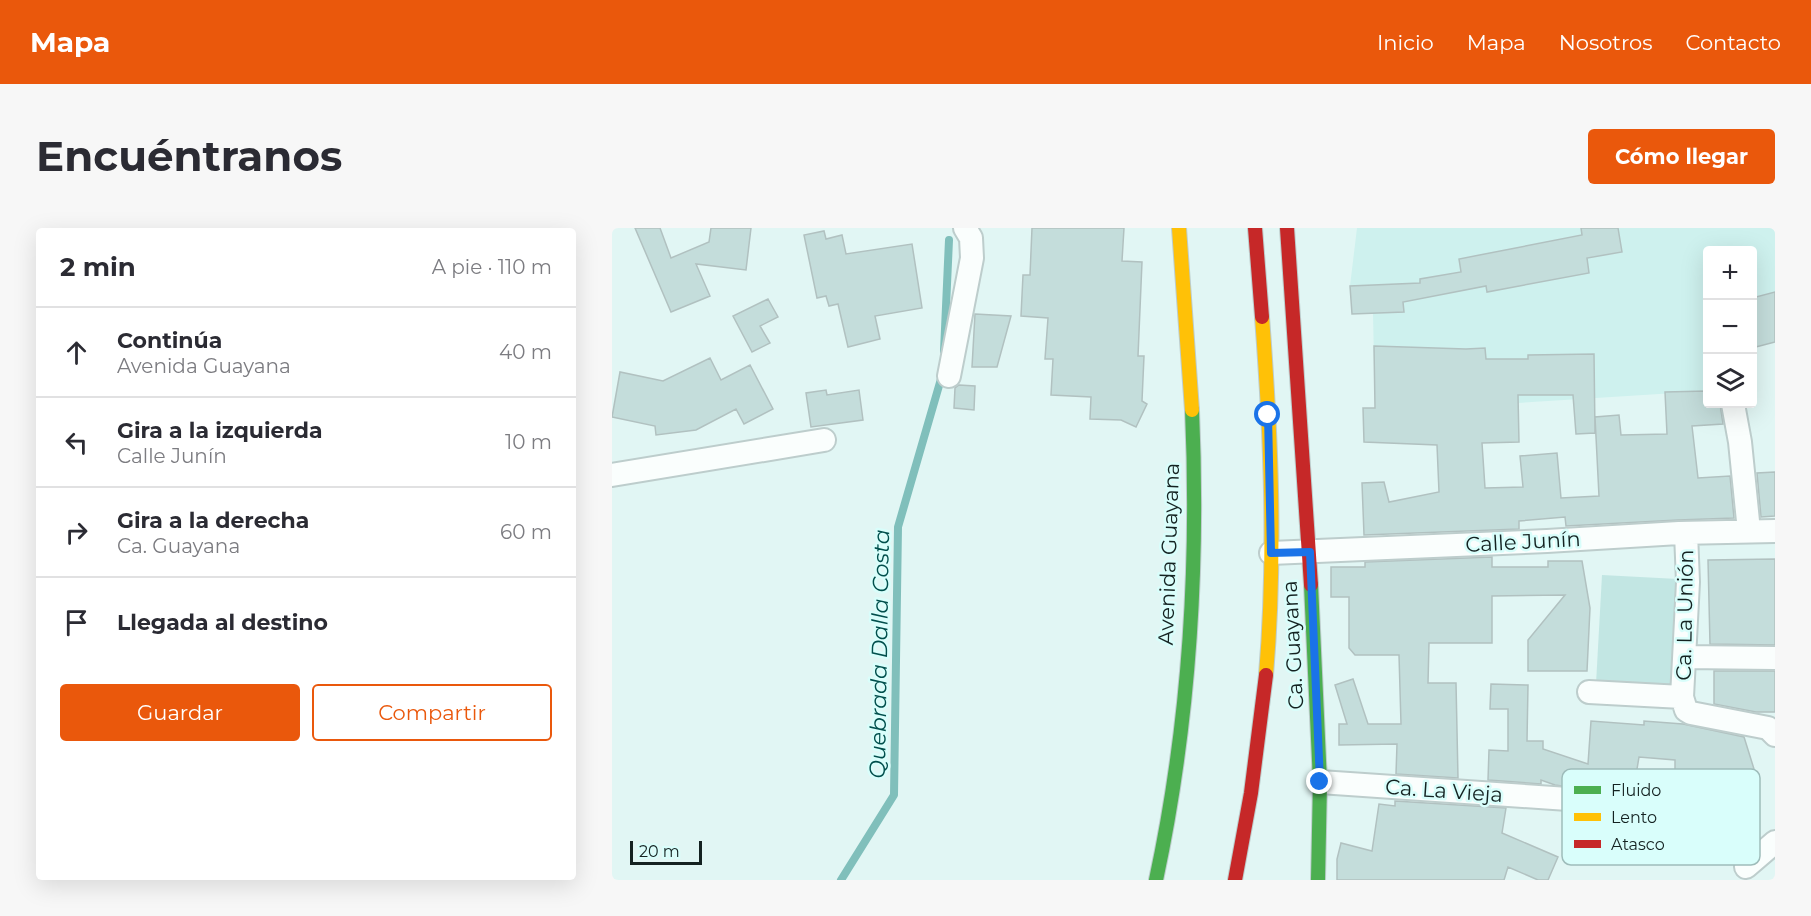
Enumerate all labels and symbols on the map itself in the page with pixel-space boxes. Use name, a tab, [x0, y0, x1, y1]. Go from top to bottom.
route start	[1254, 401, 1280, 427]
street label: Avenida Guayana	[1153, 462, 1184, 646]
street label: Calle Junín	[1465, 526, 1581, 557]
water label: Quebrada Dalla Costa	[864, 529, 895, 779]
street label: Ca. La Unión	[1671, 549, 1698, 681]
street label: Ca. Guayana	[1277, 580, 1308, 710]
route end	[1306, 768, 1332, 794]
legend	[1562, 769, 1760, 865]
street label: Ca. La Vieja	[1384, 774, 1504, 807]
text: Fluido	[1611, 781, 1661, 800]
text: Lento	[1611, 808, 1657, 827]
text: Atasco	[1611, 835, 1665, 854]
scale bar	[630, 838, 702, 866]

